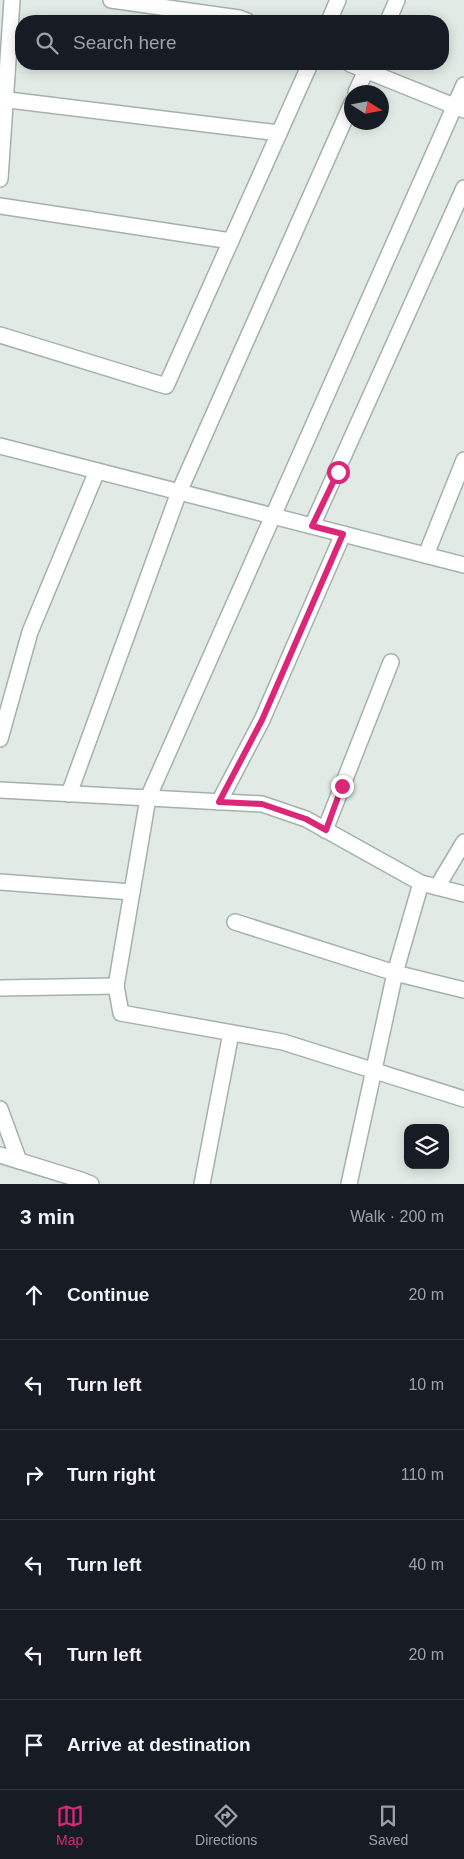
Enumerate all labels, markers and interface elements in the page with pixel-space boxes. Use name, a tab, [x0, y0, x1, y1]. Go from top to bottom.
search box	[15, 15, 449, 70]
icon: search	[33, 29, 61, 57]
text: Search here	[73, 32, 177, 53]
north arrow	[344, 85, 389, 130]
route start	[327, 461, 350, 484]
route end	[331, 775, 354, 798]
map controls	[404, 1124, 449, 1169]
button: layers	[404, 1124, 449, 1169]
text: 3 min	[20, 1205, 75, 1228]
text: Walk · 200 m	[350, 1208, 444, 1225]
icon: ahead	[20, 1281, 48, 1309]
text: Continue	[67, 1284, 149, 1305]
text: 20 m	[408, 1286, 444, 1303]
icon: left	[20, 1371, 48, 1399]
text: Turn left	[67, 1374, 142, 1395]
text: 10 m	[408, 1376, 444, 1393]
icon: right	[20, 1461, 48, 1489]
text: Turn right	[67, 1464, 155, 1485]
text: 110 m	[401, 1466, 444, 1483]
icon: left	[20, 1551, 48, 1579]
text: Turn left	[67, 1554, 142, 1575]
text: 40 m	[408, 1556, 444, 1573]
icon: left	[20, 1641, 48, 1669]
text: Turn left	[67, 1644, 142, 1665]
text: 20 m	[408, 1646, 444, 1663]
icon: arrive	[20, 1731, 48, 1759]
text: Arrive at destination	[67, 1734, 251, 1755]
tab: Map	[56, 1802, 84, 1848]
tab: Directions	[195, 1802, 257, 1848]
tab: Saved	[369, 1802, 408, 1848]

